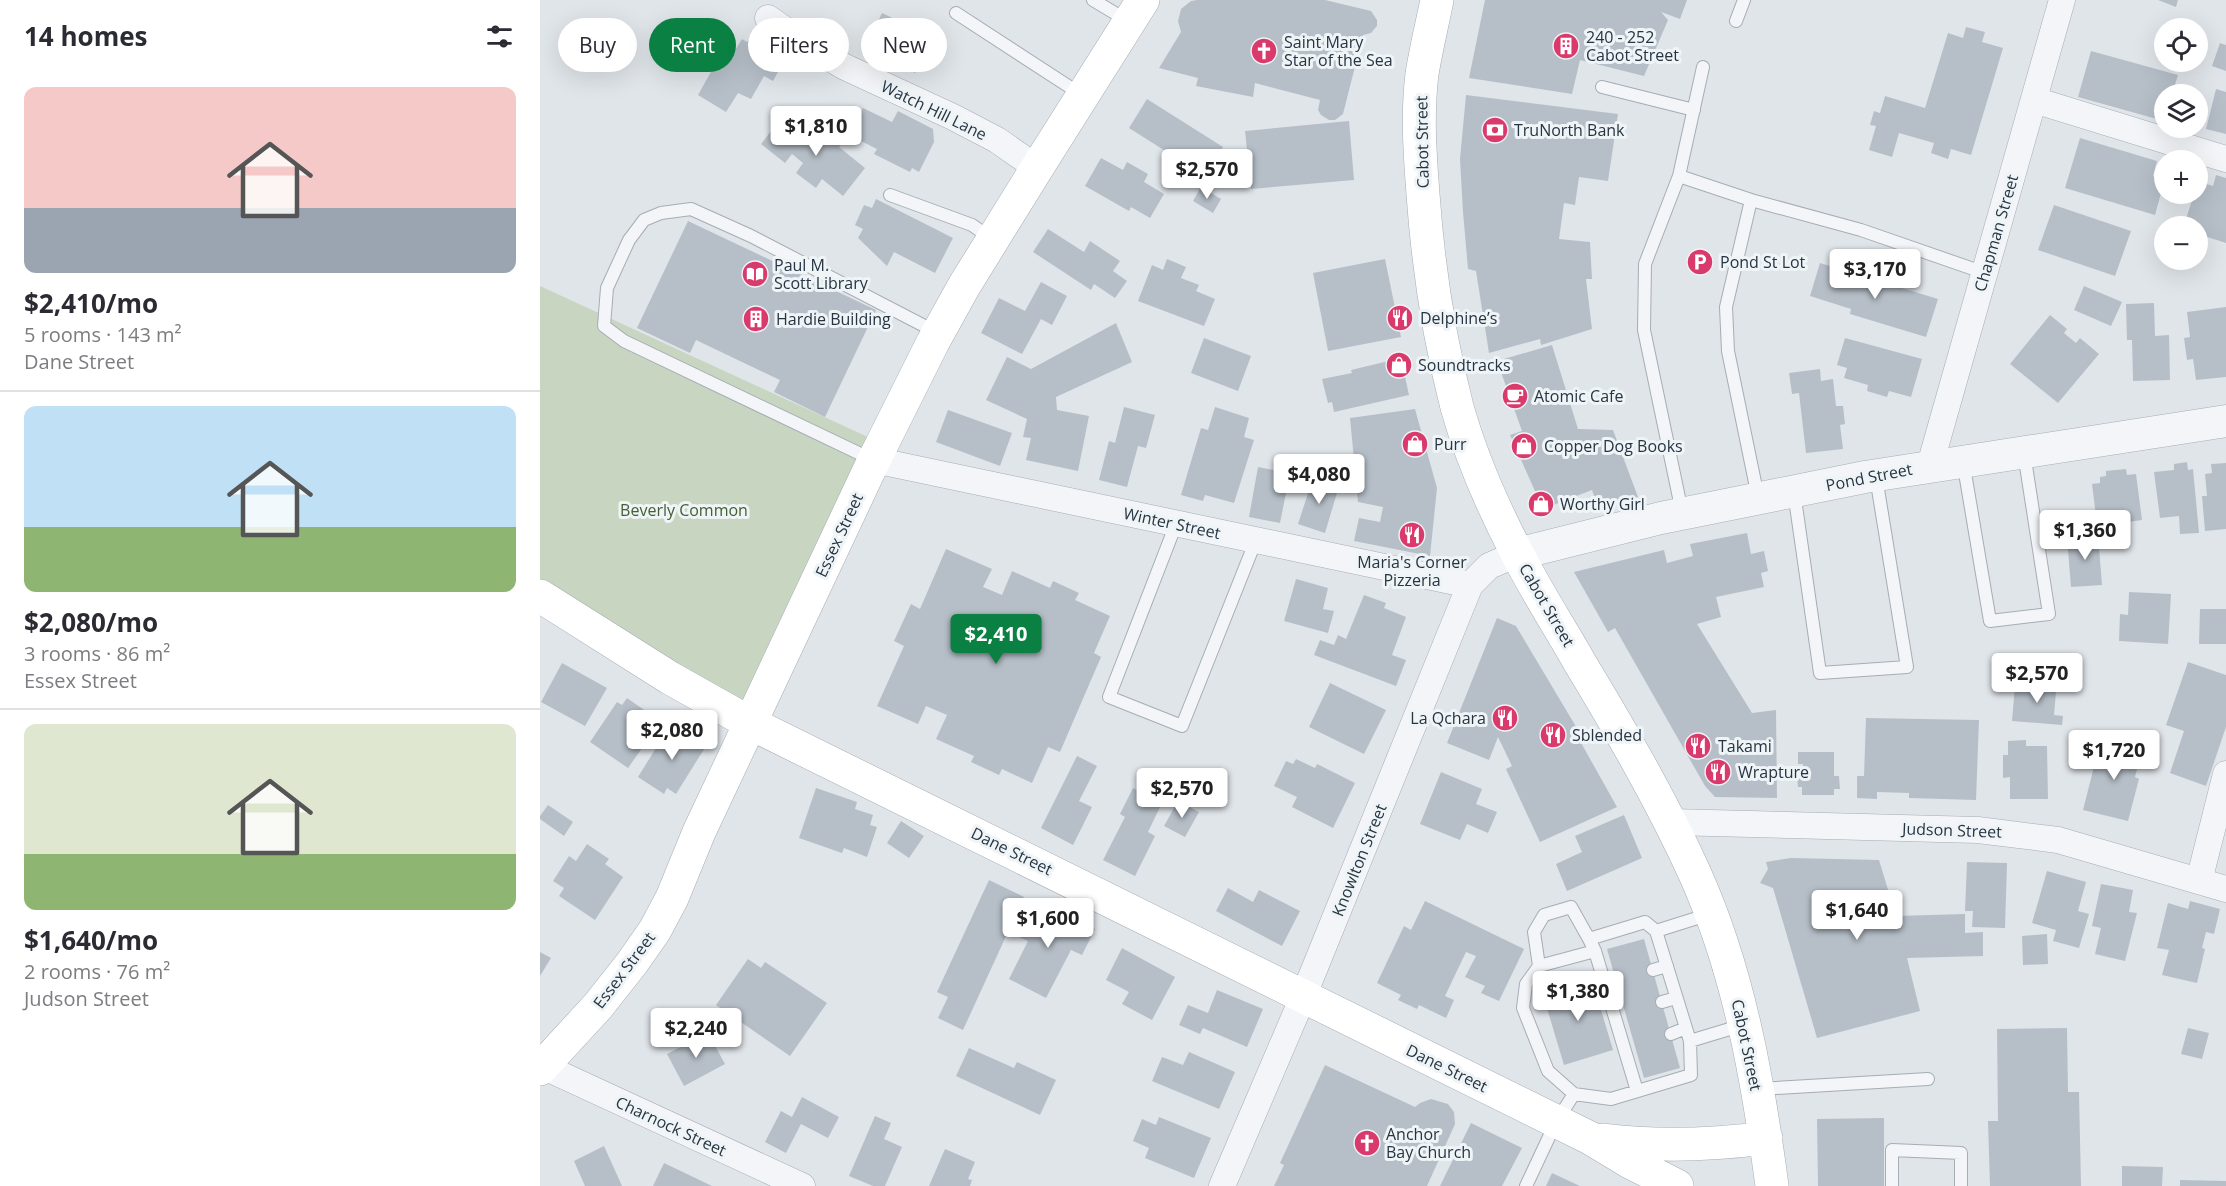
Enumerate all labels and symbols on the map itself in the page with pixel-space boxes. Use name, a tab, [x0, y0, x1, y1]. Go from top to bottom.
place label: 240 - 252 Cabot Street	[1586, 26, 1679, 66]
place label: Saint Mary Star of the Sea	[1284, 31, 1393, 71]
building icon: 240 - 252 Cabot Street	[1551, 31, 1581, 61]
church icon: Saint Mary Star of the Sea	[1249, 36, 1279, 66]
street label: Watch Hill Lane	[877, 75, 991, 145]
street label: Cabot Street	[1410, 95, 1434, 189]
pin: $1,810	[767, 106, 865, 157]
bank icon: TruNorth Bank	[1480, 115, 1510, 145]
place label: TruNorth Bank	[1514, 119, 1625, 141]
pin: $2,570	[1158, 149, 1256, 200]
street label: Chapman Street	[1969, 172, 2023, 294]
parking icon: Pond St Lot	[1685, 247, 1715, 277]
pin: $3,170	[1826, 249, 1924, 300]
place label: Pond St Lot	[1720, 251, 1806, 273]
place label: Paul M. Scott Library	[774, 254, 869, 294]
library icon: Paul M. Scott Library	[740, 259, 770, 289]
restaurant icon: Delphine’s	[1385, 303, 1415, 333]
building icon: Hardie Building	[741, 304, 771, 334]
place label: Delphine’s	[1420, 307, 1497, 329]
place label: Hardie Building	[776, 308, 891, 330]
shop icon: Soundtracks	[1384, 350, 1414, 380]
place label: Soundtracks	[1418, 354, 1511, 376]
cafe icon: Atomic Cafe	[1500, 381, 1530, 411]
place label: Atomic Cafe	[1534, 385, 1623, 407]
shop icon: Purr	[1400, 429, 1430, 459]
shop icon: Copper Dog Books	[1509, 431, 1539, 461]
place label: Purr	[1434, 433, 1467, 455]
place label: Copper Dog Books	[1544, 435, 1683, 457]
pin: $4,080	[1270, 454, 1368, 505]
street label: Pond Street	[1824, 458, 1914, 496]
street label: Essex Street	[810, 489, 868, 581]
shop icon: Worthy Girl	[1526, 489, 1556, 519]
place label: Worthy Girl	[1560, 493, 1645, 515]
park label: Beverly Common	[620, 499, 748, 521]
street label: Winter Street	[1121, 502, 1223, 544]
pin: $1,360	[2036, 510, 2134, 561]
restaurant icon: Maria's Corner Pizzeria	[1397, 520, 1427, 550]
place label: Maria's Corner Pizzeria	[1357, 551, 1467, 591]
street label: Cabot Street	[1514, 559, 1580, 651]
pin: $2,410	[947, 614, 1045, 665]
pin: $2,570	[1988, 653, 2086, 704]
restaurant icon: La Qchara	[1490, 703, 1520, 733]
place label: La Qchara	[1410, 707, 1486, 729]
pin: $2,080	[623, 710, 721, 761]
restaurant icon: Sblended	[1538, 720, 1568, 750]
place label: Sblended	[1572, 724, 1642, 746]
pin: $1,720	[2065, 730, 2163, 781]
restaurant icon: Takami	[1683, 731, 1713, 761]
place label: Takami	[1718, 735, 1772, 757]
restaurant icon: Wrapture	[1703, 757, 1733, 787]
place label: Wrapture	[1738, 761, 1809, 783]
pin: $2,570	[1133, 768, 1231, 819]
street label: Knowlton Street	[1326, 800, 1392, 920]
street label: Judson Street	[1900, 817, 2003, 843]
street label: Dane Street	[968, 822, 1057, 880]
pin: $1,640	[1808, 890, 1906, 941]
pin: $1,600	[999, 898, 1097, 949]
street label: Essex Street	[588, 927, 660, 1013]
pin: $1,380	[1529, 971, 1627, 1022]
street label: Cabot Street	[1727, 997, 1767, 1093]
pin: $2,240	[647, 1008, 745, 1059]
street label: Dane Street	[1403, 1039, 1492, 1097]
street label: Charnock Street	[612, 1091, 730, 1161]
place label: Anchor Bay Church	[1386, 1123, 1471, 1163]
church icon: Anchor Bay Church	[1352, 1128, 1382, 1158]

